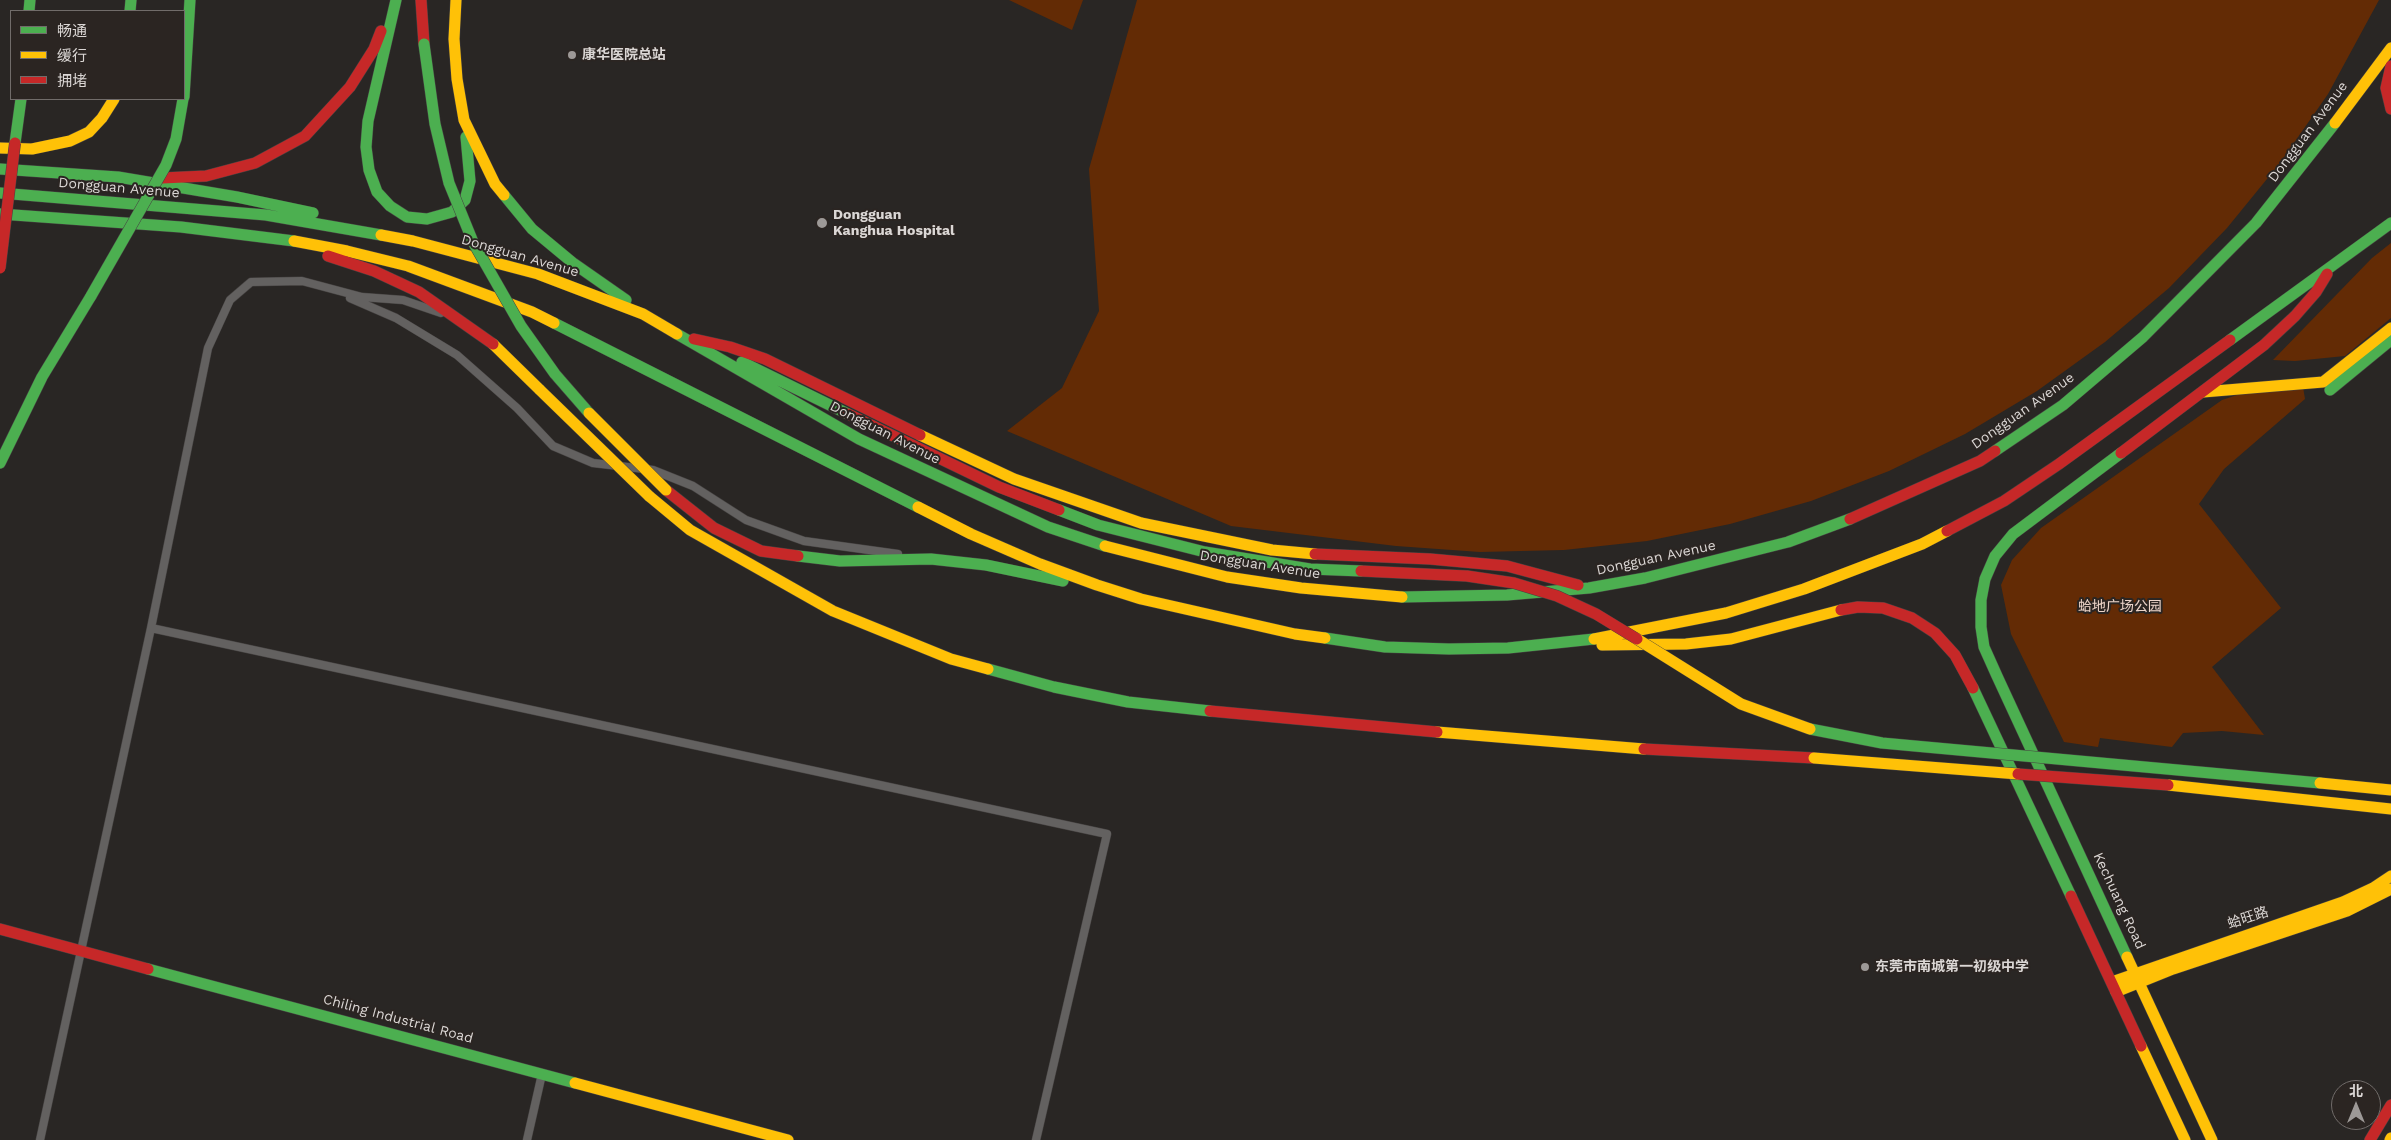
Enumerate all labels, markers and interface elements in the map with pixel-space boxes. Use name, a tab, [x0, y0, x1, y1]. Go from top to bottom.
legend	[10, 10, 185, 100]
text: 畅通	[57, 22, 87, 40]
text: 缓行	[57, 47, 87, 65]
place label: 康华医院总站	[582, 47, 666, 63]
marker: 康华医院总站	[566, 49, 578, 61]
text: 拥堵	[57, 72, 87, 90]
street label: Dongguan Avenue	[2265, 78, 2351, 186]
street label: Dongguan Avenue	[58, 174, 180, 202]
place label: Dongguan Kanghua Hospital	[833, 207, 955, 240]
marker: Dongguan Kanghua Hospital	[815, 216, 829, 230]
street label: Dongguan Avenue	[459, 231, 581, 281]
street label: Dongguan Avenue	[1968, 369, 2078, 453]
street label: Dongguan Avenue	[827, 398, 943, 468]
street label: Dongguan Avenue	[1595, 537, 1717, 579]
street label: Dongguan Avenue	[1199, 547, 1321, 583]
park label: 蛤地广场公园	[2078, 599, 2162, 615]
street label: Kechuang Road	[2089, 850, 2149, 952]
street label: 蛤旺路	[2225, 904, 2271, 932]
place label: 东莞市南城第一初级中学	[1875, 959, 2029, 975]
marker: 东莞市南城第一初级中学	[1859, 961, 1871, 973]
street label: Chiling Industrial Road	[321, 991, 475, 1047]
north arrow	[2331, 1080, 2381, 1130]
text: 北	[2349, 1083, 2363, 1099]

